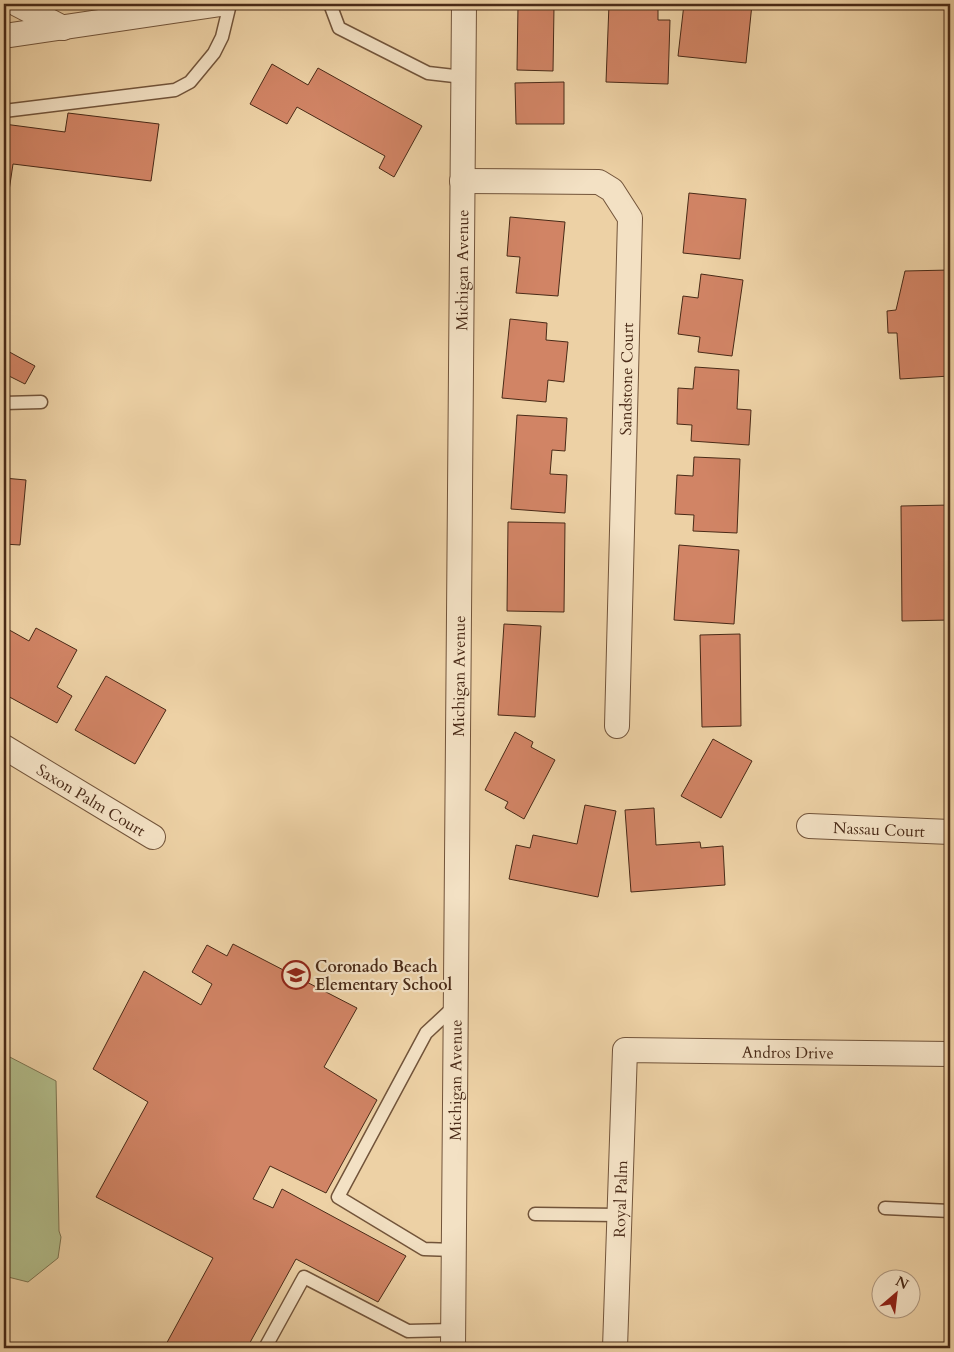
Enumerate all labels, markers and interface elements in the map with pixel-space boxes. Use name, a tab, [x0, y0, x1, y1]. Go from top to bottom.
street label: Michigan Avenue	[451, 209, 474, 331]
street label: Sandstone Court	[615, 322, 639, 436]
street label: Michigan Avenue	[448, 615, 471, 737]
street label: Saxon Palm Court	[32, 759, 149, 842]
street label: Nassau Court	[833, 817, 925, 843]
place label: Coronado Beach Elementary School	[315, 956, 453, 996]
school or university icon: Coronado Beach Elementary School	[281, 960, 311, 990]
street label: Michigan Avenue	[445, 1019, 468, 1141]
street label: Andros Drive	[742, 1041, 834, 1065]
street label: Royal Palm	[609, 1160, 633, 1238]
north arrow	[872, 1270, 922, 1320]
text: N	[892, 1272, 912, 1294]

